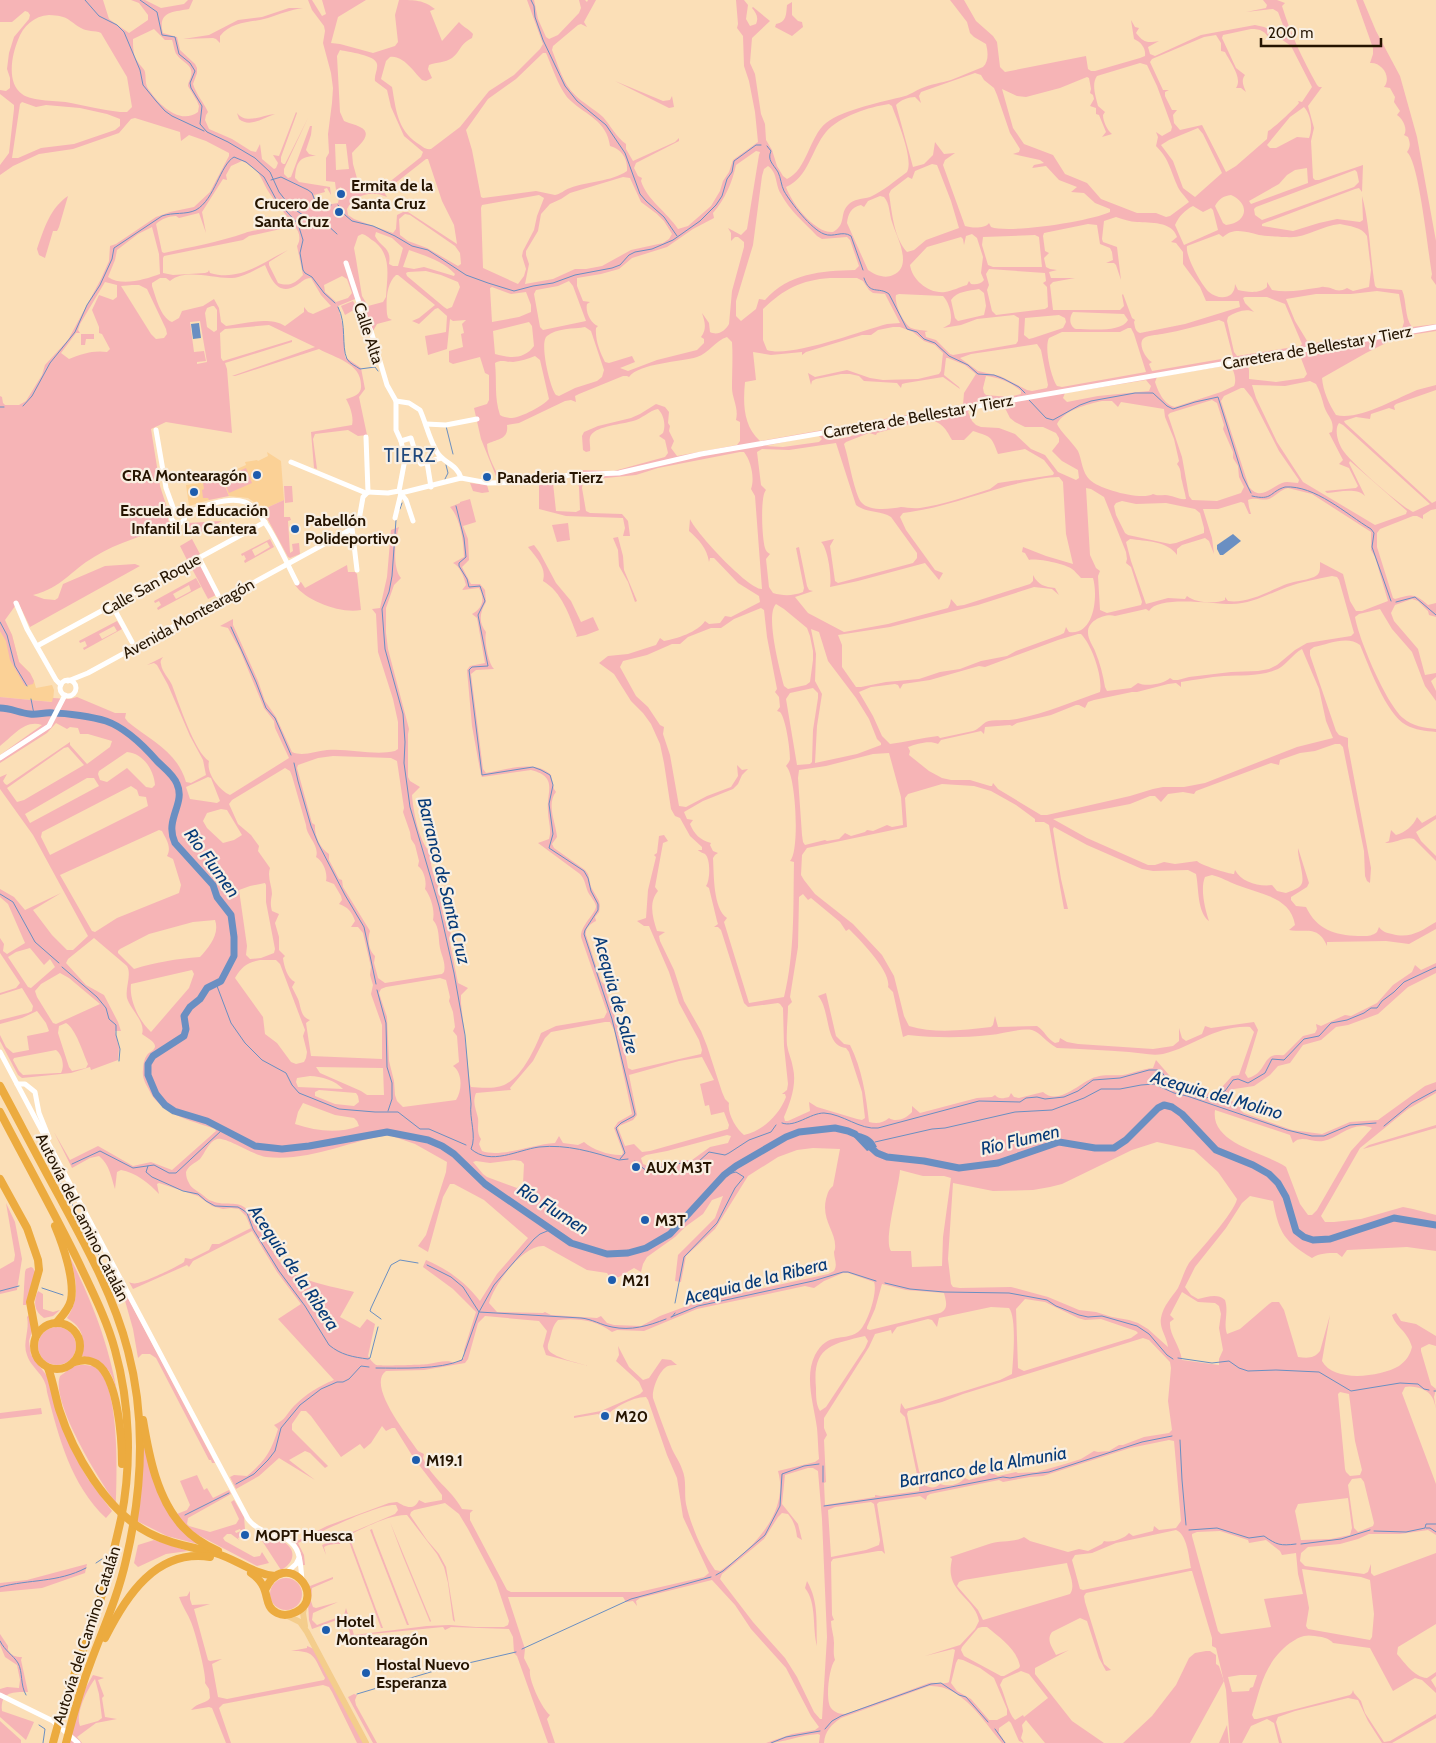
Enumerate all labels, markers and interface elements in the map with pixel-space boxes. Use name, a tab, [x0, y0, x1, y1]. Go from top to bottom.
scale bar	[1261, 15, 1381, 47]
text: 200 m	[1268, 24, 1313, 42]
place label: Ermita de la Santa Cruz	[351, 176, 433, 213]
marker: Ermita de la Santa Cruz	[335, 188, 347, 200]
place label: Crucero de Santa Cruz	[254, 194, 329, 231]
marker: Crucero de Santa Cruz	[333, 206, 345, 218]
street label: Calle Alta	[350, 300, 387, 367]
street label: Carretera de Bellestar y Tierz	[1221, 321, 1414, 374]
street label: Carretera de Bellestar y Tierz	[822, 390, 1015, 443]
district label: TIERZ	[384, 444, 436, 467]
place label: CRA Montearagón	[122, 466, 247, 485]
place label: Panaderia Tierz	[497, 468, 603, 487]
marker: CRA Montearagón	[251, 469, 263, 481]
marker: Panaderia Tierz	[481, 471, 493, 483]
marker: Escuela de Educación Infantil La Cantera	[188, 486, 200, 498]
place label: Escuela de Educación Infantil La Cantera	[120, 501, 268, 538]
place label: Pabellón Polideportivo	[305, 511, 399, 548]
marker: Pabellón Polideportivo	[289, 523, 301, 535]
street label: Calle San Roque	[99, 549, 204, 619]
street label: Avenida Montearagón	[119, 574, 257, 663]
water label: Barranco de Santa Cruz	[413, 795, 475, 967]
water label: Río Flumen	[179, 824, 245, 902]
water label: Acequia de Salze	[588, 932, 643, 1057]
water label: Acequia del Molino	[1148, 1065, 1285, 1124]
water label: Río Flumen	[978, 1120, 1062, 1160]
street label: Autovía del Camino Catalán	[32, 1130, 133, 1305]
place label: AUX M3T	[646, 1158, 712, 1177]
marker: AUX M3T	[630, 1161, 642, 1173]
water label: Río Flumen	[513, 1178, 593, 1240]
water label: Acequia de la Ribera	[243, 1200, 344, 1335]
place label: M3T	[655, 1211, 686, 1230]
marker: M3T	[639, 1214, 651, 1226]
water label: Acequia de la Ribera	[681, 1253, 830, 1310]
place label: M21	[622, 1271, 650, 1290]
marker: M21	[606, 1274, 618, 1286]
place label: M20	[615, 1407, 648, 1426]
marker: M20	[599, 1410, 611, 1422]
water label: Barranco de la Almunia	[898, 1441, 1068, 1493]
place label: M19.1	[426, 1451, 463, 1470]
marker: M19.1	[410, 1454, 422, 1466]
place label: MOPT Huesca	[255, 1526, 353, 1545]
marker: MOPT Huesca	[239, 1529, 251, 1541]
street label: Autovía del Camino Catalán	[49, 1544, 124, 1727]
place label: Hotel Montearagón	[336, 1612, 428, 1649]
marker: Hotel Montearagón	[320, 1624, 332, 1636]
place label: Hostal Nuevo Esperanza	[376, 1655, 470, 1692]
marker: Hostal Nuevo Esperanza	[360, 1667, 372, 1679]

